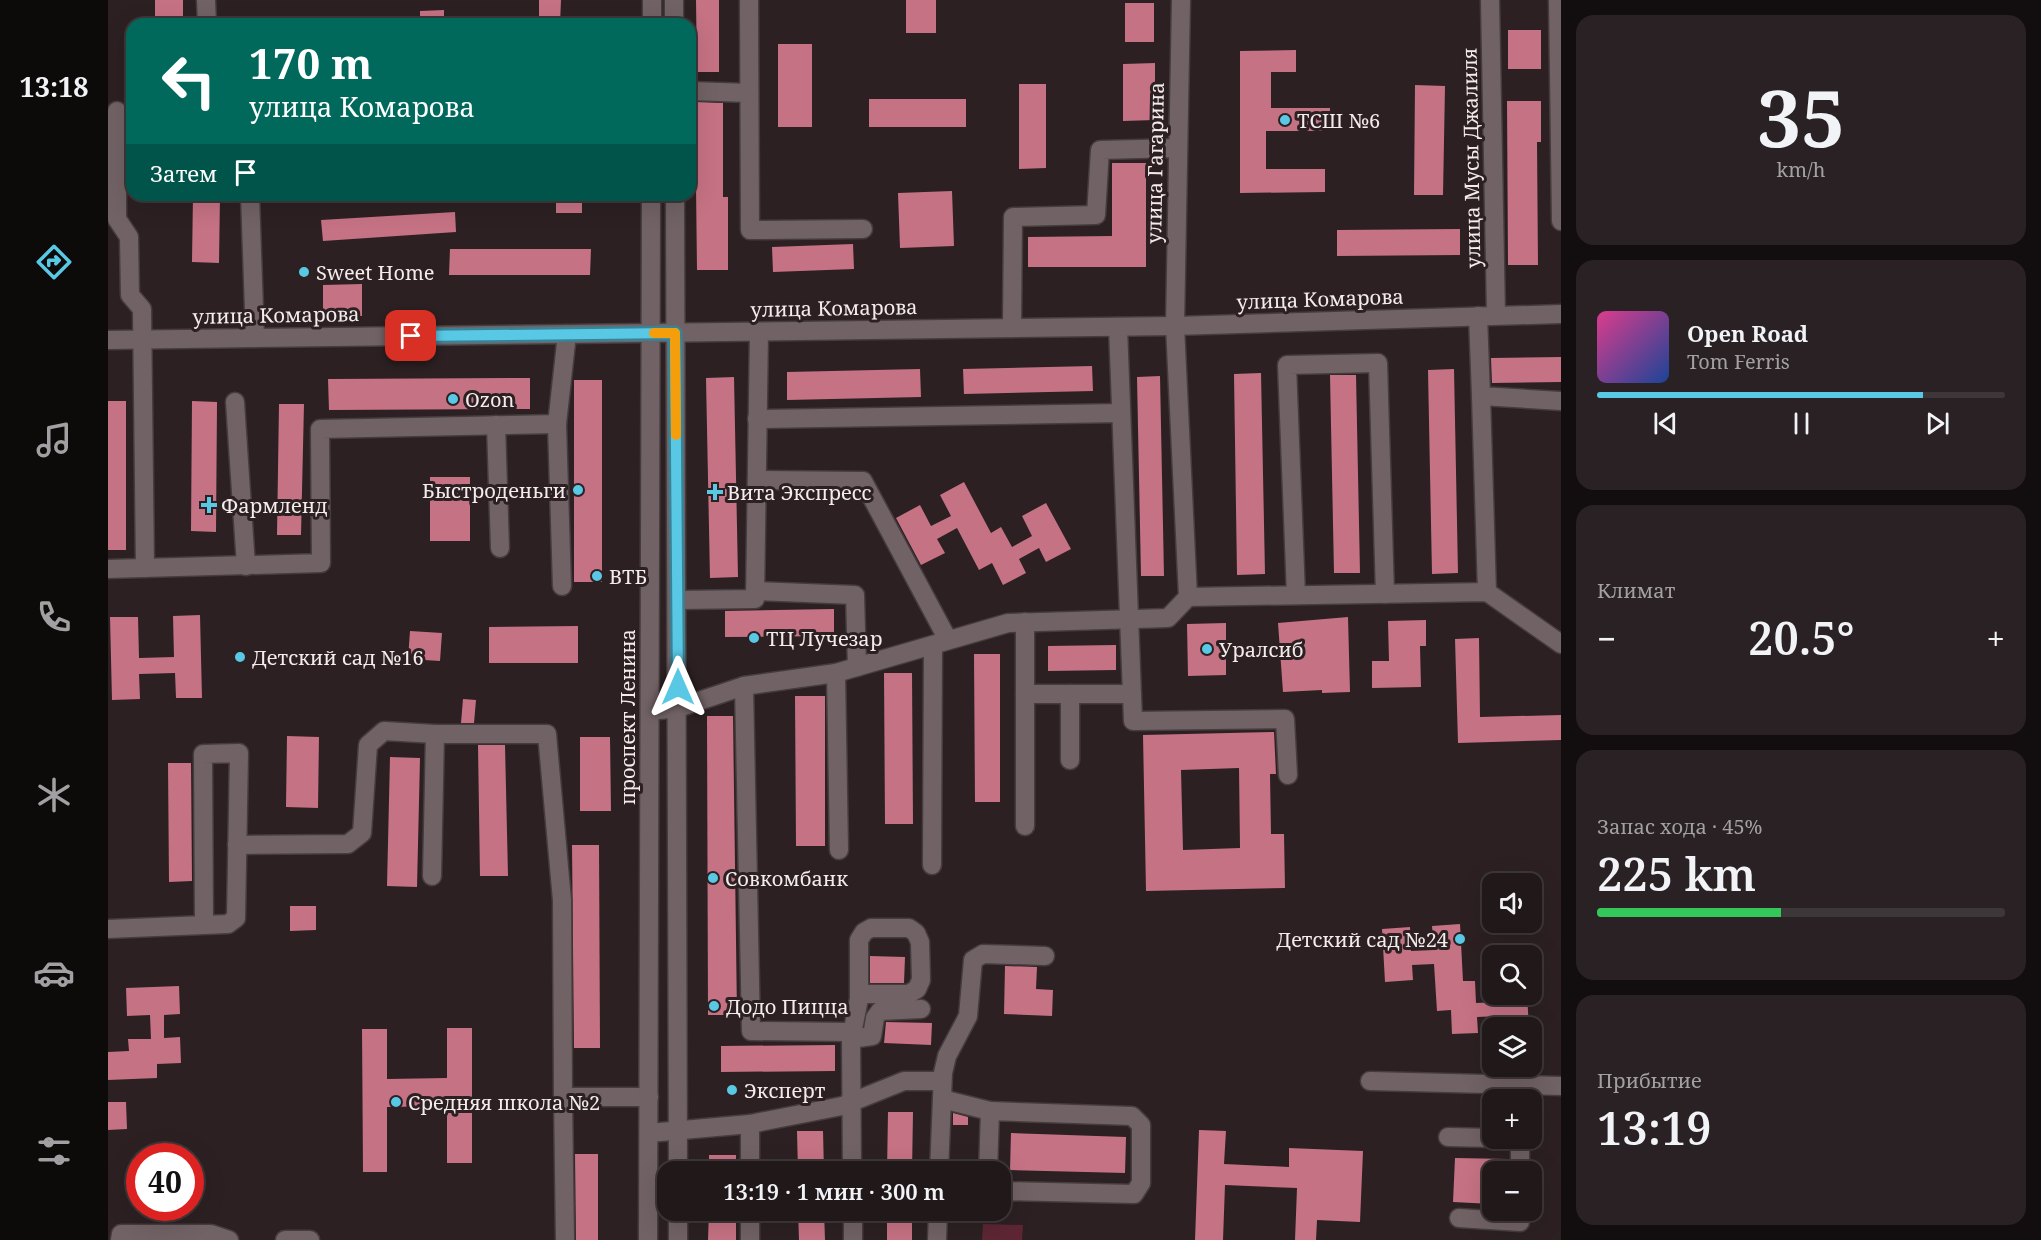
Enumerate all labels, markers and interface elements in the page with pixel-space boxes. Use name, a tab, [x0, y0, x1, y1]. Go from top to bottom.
text: 170 m	[249, 34, 373, 91]
icon: left	[150, 42, 228, 120]
street label: улица Мусы Джалиля	[1456, 47, 1486, 269]
text: 35	[1757, 64, 1845, 170]
text: 13:18	[19, 68, 89, 105]
street label: улица Гагарина	[1140, 82, 1170, 244]
text: улица Комарова	[249, 88, 475, 125]
place label: ТСШ №6	[1297, 107, 1380, 134]
marker: ТСШ №6	[1278, 113, 1292, 127]
icon: arrive	[229, 156, 262, 189]
text: km/h	[1776, 156, 1826, 183]
text: Затем	[150, 158, 217, 188]
icon: directions	[33, 241, 75, 283]
place label: Sweet Home	[316, 259, 435, 286]
marker: Sweet Home	[297, 265, 311, 279]
street label: улица Комарова	[1236, 283, 1404, 315]
street label: улица Комарова	[750, 293, 918, 323]
street label: улица Комарова	[192, 300, 360, 330]
pin	[385, 310, 436, 361]
text: Open Road	[1687, 318, 1808, 348]
icon: arrive	[394, 319, 427, 352]
text: Tom Ferris	[1687, 348, 1790, 375]
place label: Ozon	[465, 386, 515, 413]
marker: Ozon	[446, 392, 460, 406]
icon: previous	[1649, 407, 1682, 440]
icon: pause	[1785, 407, 1818, 440]
icon: next	[1921, 407, 1954, 440]
icon: music	[33, 419, 75, 461]
place label: Быстроденьги	[422, 477, 566, 504]
place label: Вита Экспресс	[727, 479, 871, 506]
marker: Быстроденьги	[571, 483, 585, 497]
marker: Вита Экспресс	[708, 485, 722, 499]
place label: Фармленд	[221, 492, 328, 519]
marker: Фармленд	[202, 498, 216, 512]
place label: ВТБ	[609, 563, 647, 590]
marker: ВТБ	[590, 569, 604, 583]
text: Климат	[1597, 577, 1675, 604]
icon: phone	[33, 596, 75, 638]
text: 20.5°	[1748, 607, 1855, 668]
text: −	[1597, 616, 1616, 661]
text: +	[1987, 616, 2005, 661]
place label: ТЦ Лучезар	[766, 625, 882, 652]
street label: проспект Ленина	[614, 629, 641, 805]
marker: ТЦ Лучезар	[747, 631, 761, 645]
place label: Уралсиб	[1219, 636, 1303, 663]
marker: Уралсиб	[1200, 642, 1214, 656]
place label: Детский сад №16	[252, 644, 424, 671]
marker: Детский сад №16	[233, 650, 247, 664]
position arrow	[646, 655, 710, 719]
icon: climate	[33, 774, 75, 816]
text: Запас хода · 45%	[1597, 813, 1762, 840]
text: 225 km	[1597, 843, 1756, 904]
place label: Совкомбанк	[725, 865, 848, 892]
marker: Совкомбанк	[706, 871, 720, 885]
map controls	[1482, 873, 1542, 1221]
button: sound	[1482, 873, 1542, 933]
place label: Детский сад №24	[1276, 926, 1448, 953]
marker: Детский сад №24	[1453, 932, 1467, 946]
button: search	[1482, 945, 1542, 1005]
icon: car	[33, 952, 75, 994]
place label: Додо Пицца	[726, 993, 849, 1020]
marker: Додо Пицца	[707, 999, 721, 1013]
button: layers	[1482, 1017, 1542, 1077]
text: Прибытие	[1597, 1067, 1702, 1094]
place label: Эксперт	[744, 1077, 826, 1104]
marker: Эксперт	[725, 1083, 739, 1097]
place label: Средняя школа №2	[408, 1089, 600, 1116]
button: +	[1482, 1089, 1542, 1149]
marker: Средняя школа №2	[389, 1095, 403, 1109]
text: 13:19	[1597, 1097, 1712, 1158]
icon: filters	[33, 1130, 75, 1172]
speed limit sign: 40	[126, 1143, 204, 1221]
button: −	[1482, 1161, 1542, 1221]
text: 13:19 · 1 мин · 300 m	[723, 1176, 945, 1206]

